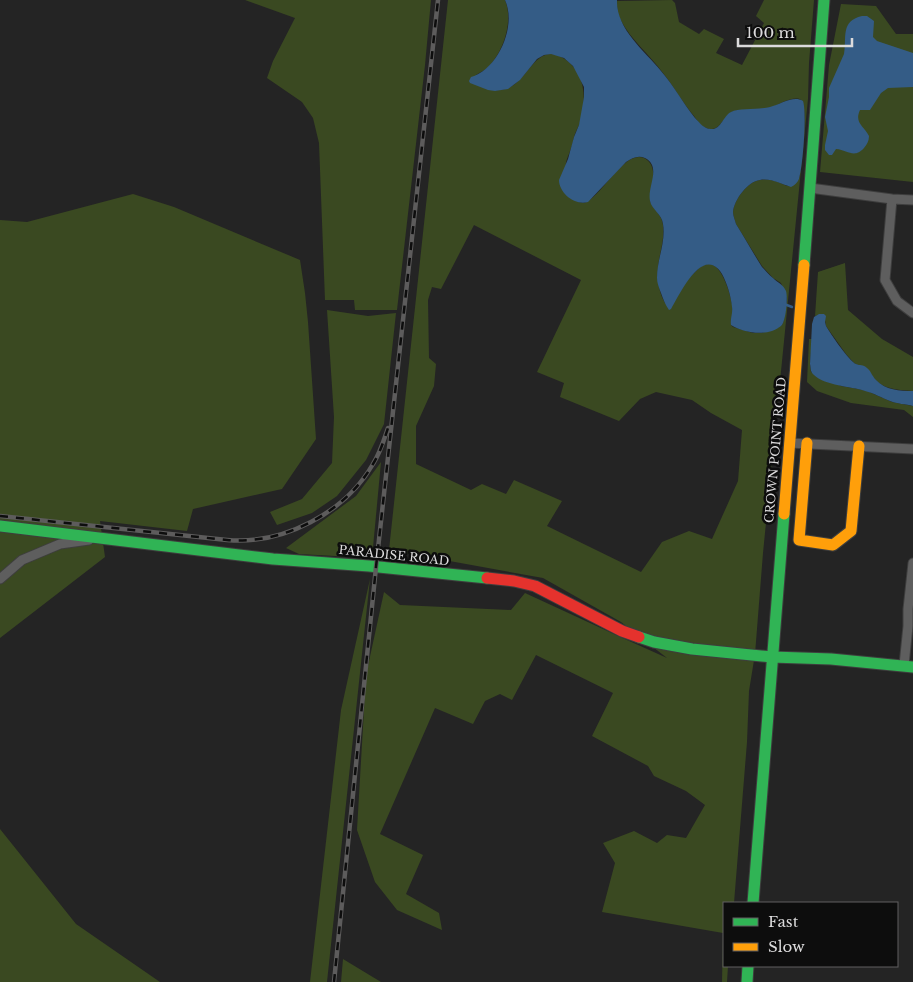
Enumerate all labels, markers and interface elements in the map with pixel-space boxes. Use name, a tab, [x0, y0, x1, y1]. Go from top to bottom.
scale bar	[738, 15, 852, 47]
text: 100 m	[746, 23, 795, 42]
street label: CROWN POINT ROAD	[761, 376, 789, 524]
street label: PARADISE ROAD	[338, 542, 450, 568]
legend	[723, 902, 898, 967]
text: Fast	[768, 912, 799, 931]
text: Slow	[768, 937, 805, 956]

